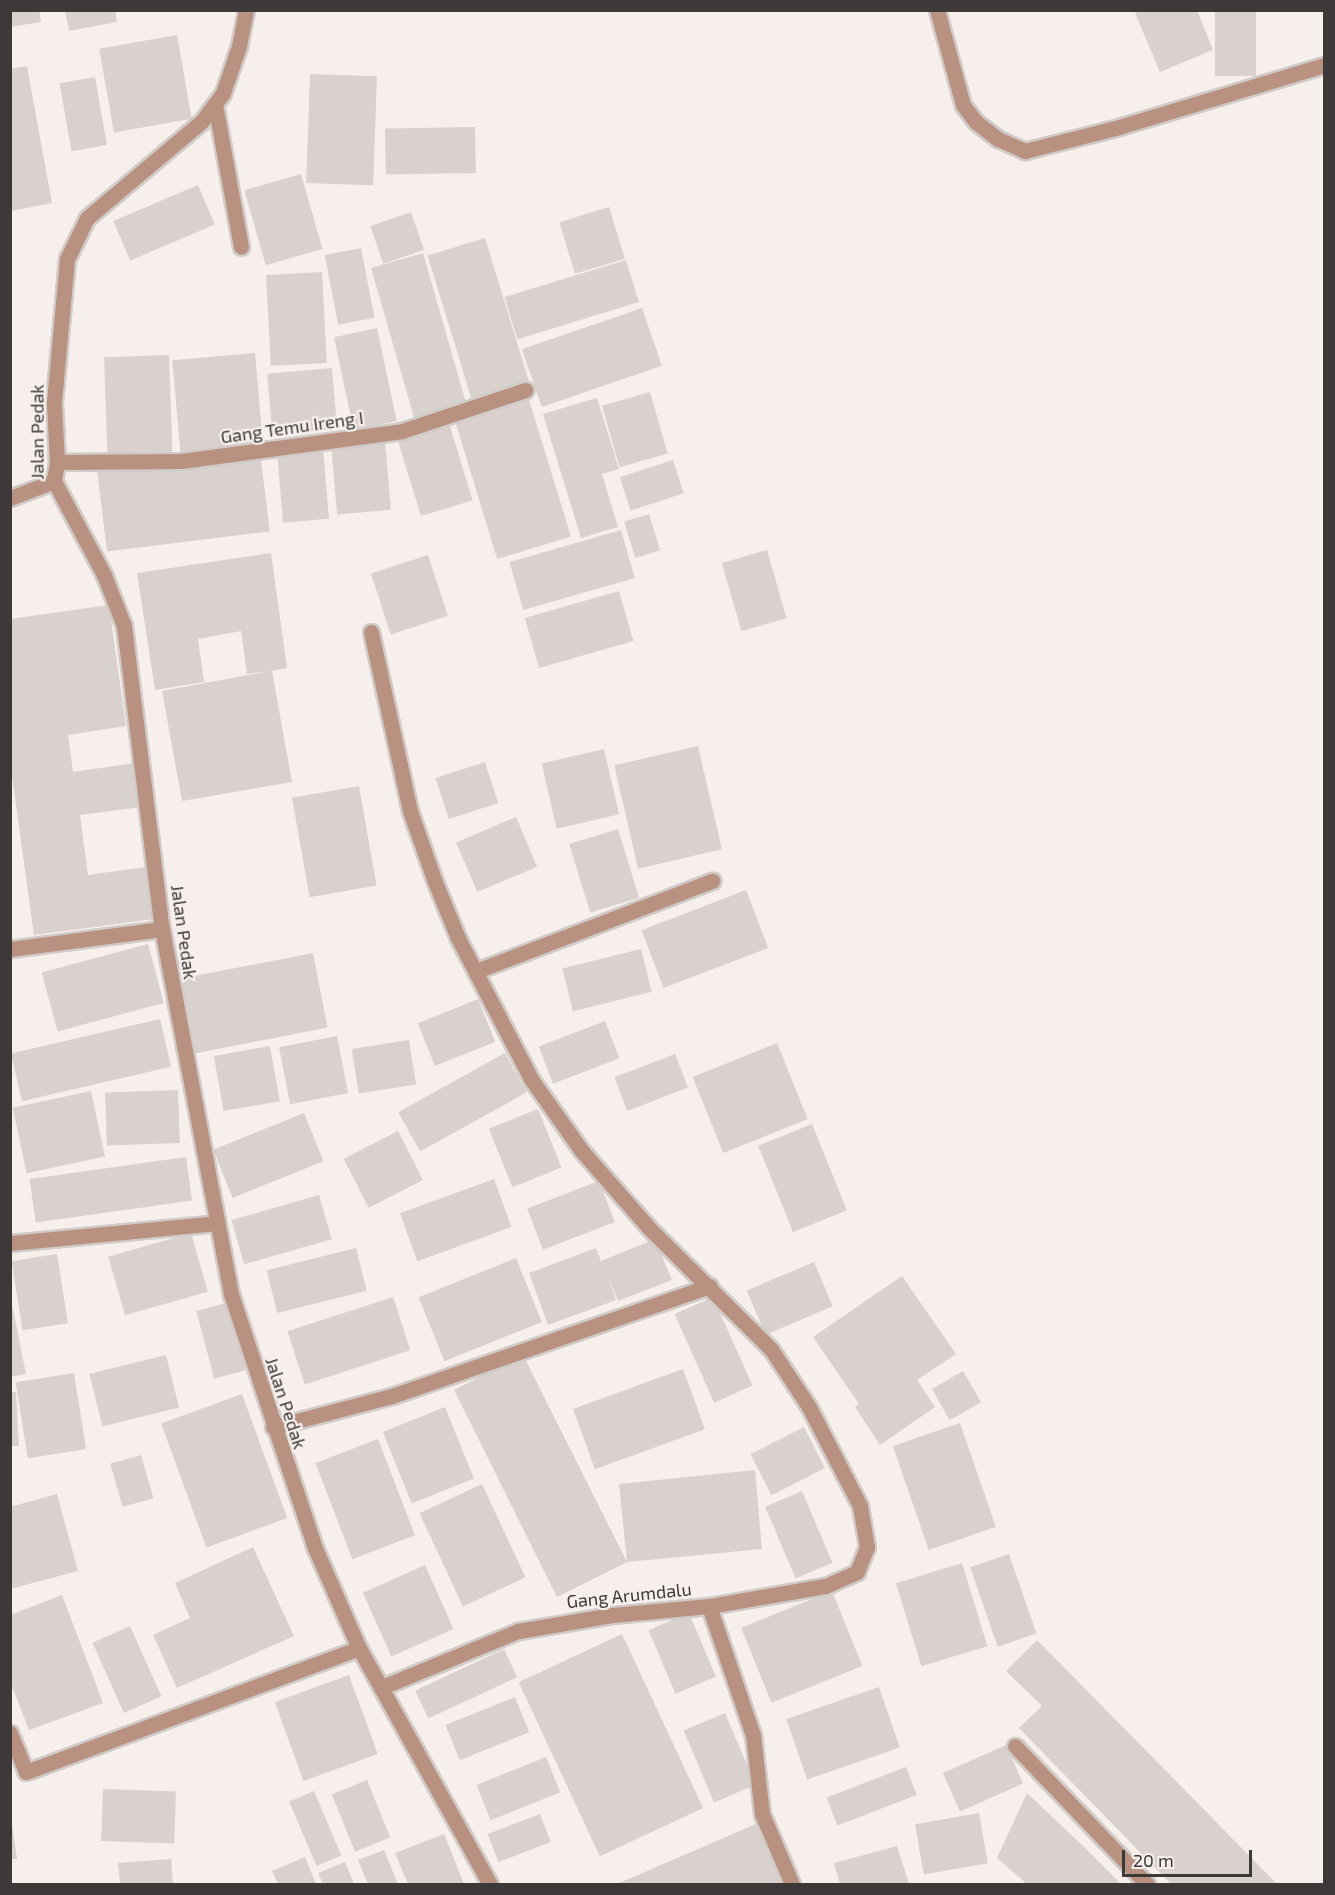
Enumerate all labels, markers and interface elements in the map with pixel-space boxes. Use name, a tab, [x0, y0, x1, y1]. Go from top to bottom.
street label: Jalan Pedak	[26, 384, 48, 480]
street label: Gang Temu Ireng I	[219, 406, 365, 448]
street label: Jalan Pedak	[167, 883, 201, 981]
street label: Jalan Pedak	[261, 1354, 311, 1452]
street label: Gang Arumdalu	[565, 1578, 693, 1612]
scale bar	[1125, 1838, 1256, 1876]
text: 20 m	[1133, 1849, 1174, 1871]

